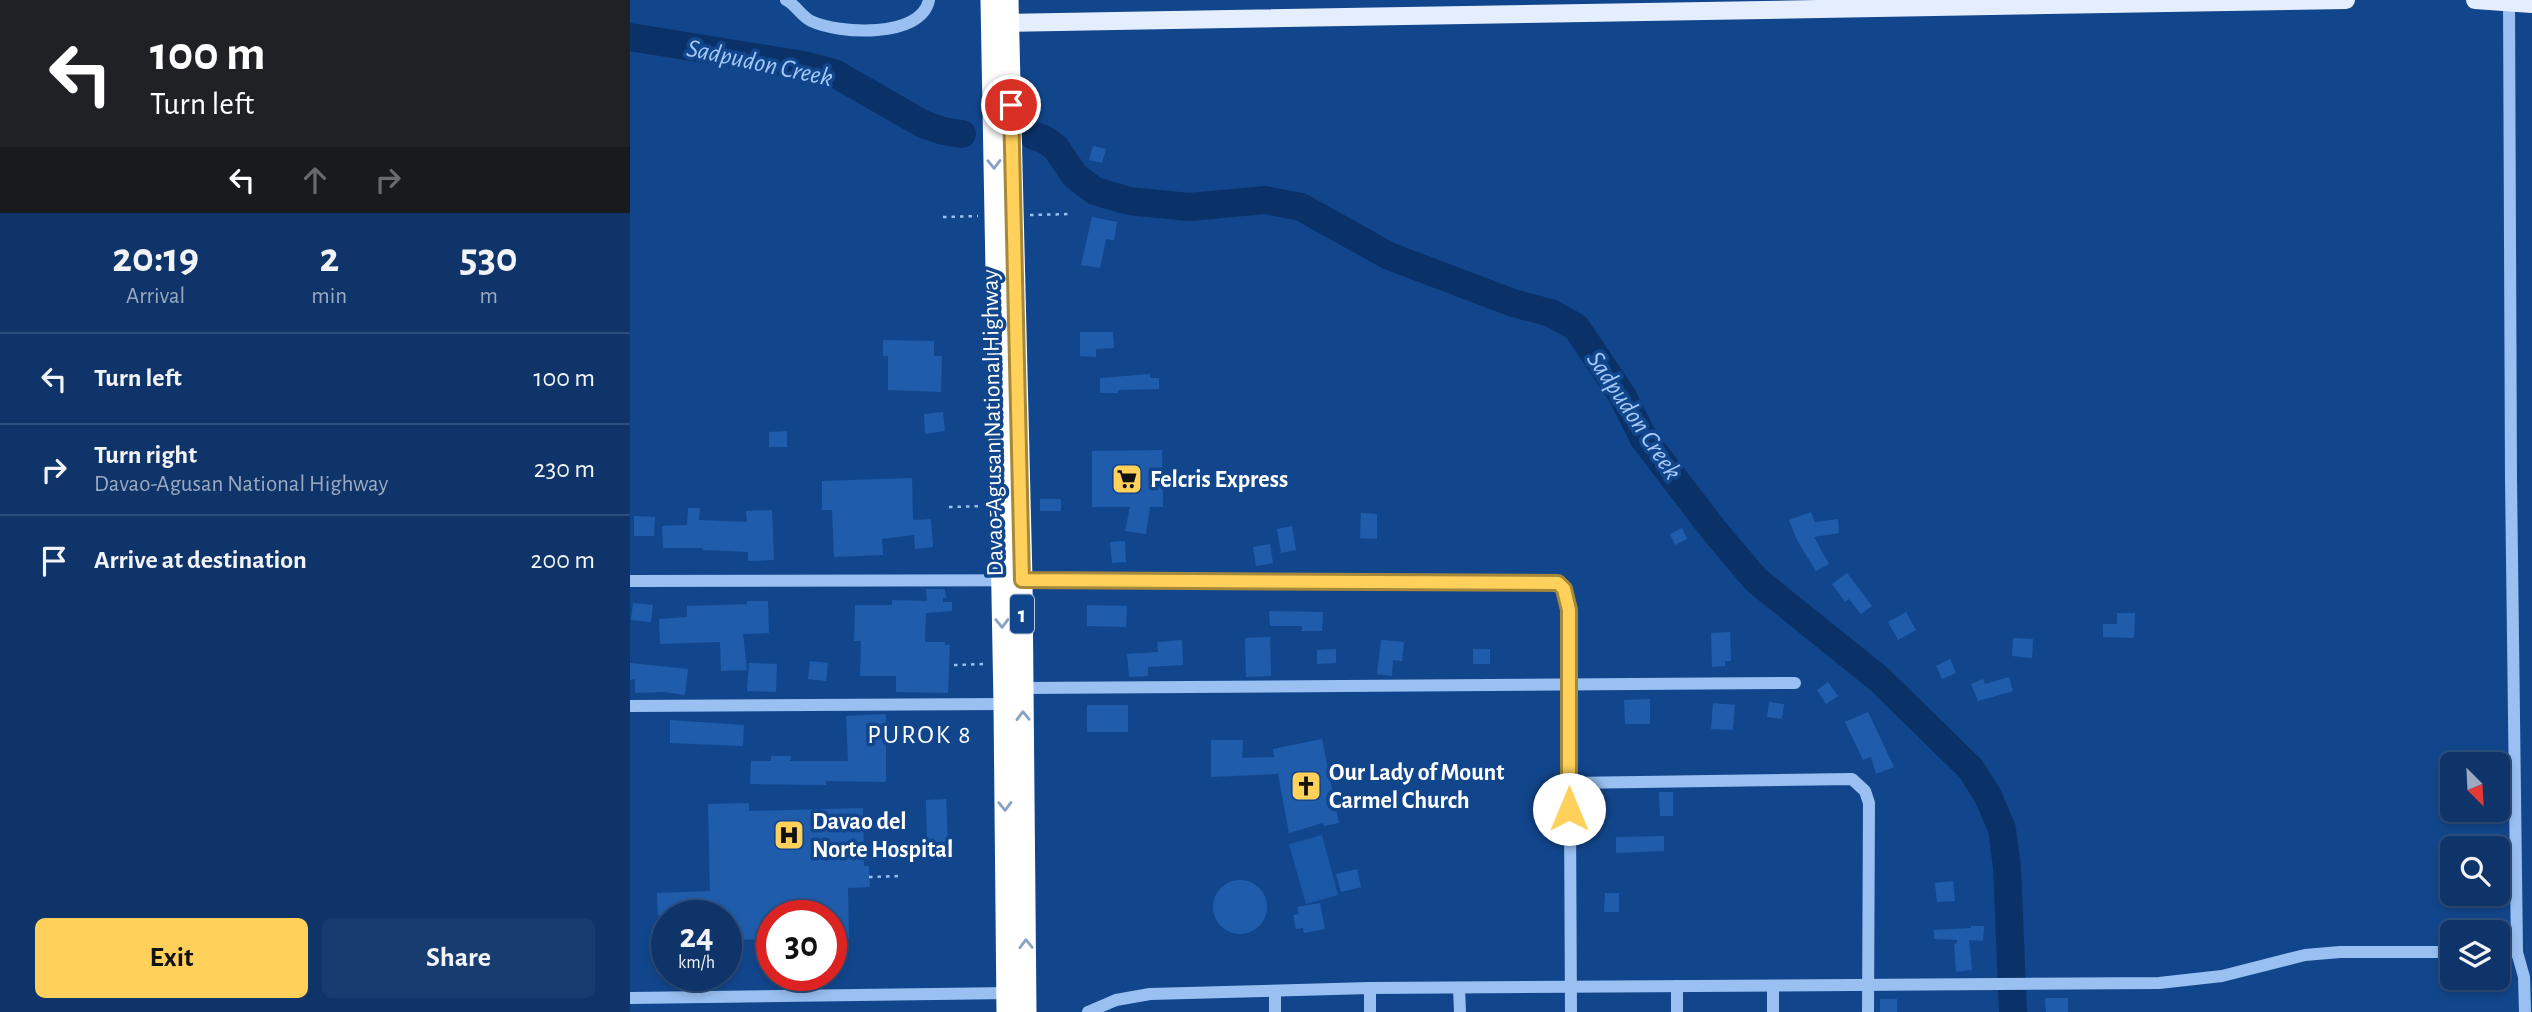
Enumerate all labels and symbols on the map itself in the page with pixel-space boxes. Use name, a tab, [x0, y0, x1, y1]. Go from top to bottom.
water label: Sadpudon Creek	[685, 35, 835, 91]
pin	[981, 75, 1041, 135]
one-way arrow	[986, 160, 1002, 170]
street label: Davao-Agusan National Highway	[978, 269, 1008, 577]
water label: Sadpudon Creek	[1582, 347, 1686, 484]
supermarket icon: Felcris Express	[1110, 462, 1144, 496]
place label: Felcris Express	[1150, 468, 1288, 492]
road number: 1	[1010, 594, 1034, 634]
one-way arrow	[995, 618, 1010, 629]
one-way arrow	[1015, 711, 1031, 721]
district label: PUROK 8	[867, 722, 973, 748]
north arrow	[2440, 752, 2510, 822]
place label: Our Lady of Mount Carmel Church	[1329, 761, 1504, 813]
church icon: Our Lady of Mount Carmel Church	[1289, 769, 1323, 803]
position arrow	[1532, 772, 1606, 846]
one-way arrow	[997, 801, 1013, 812]
place label: Davao del Norte Hospital	[812, 810, 953, 862]
hospital icon: Davao del Norte Hospital	[772, 818, 806, 852]
speed limit sign: 30	[756, 900, 847, 991]
one-way arrow	[1018, 938, 1033, 949]

